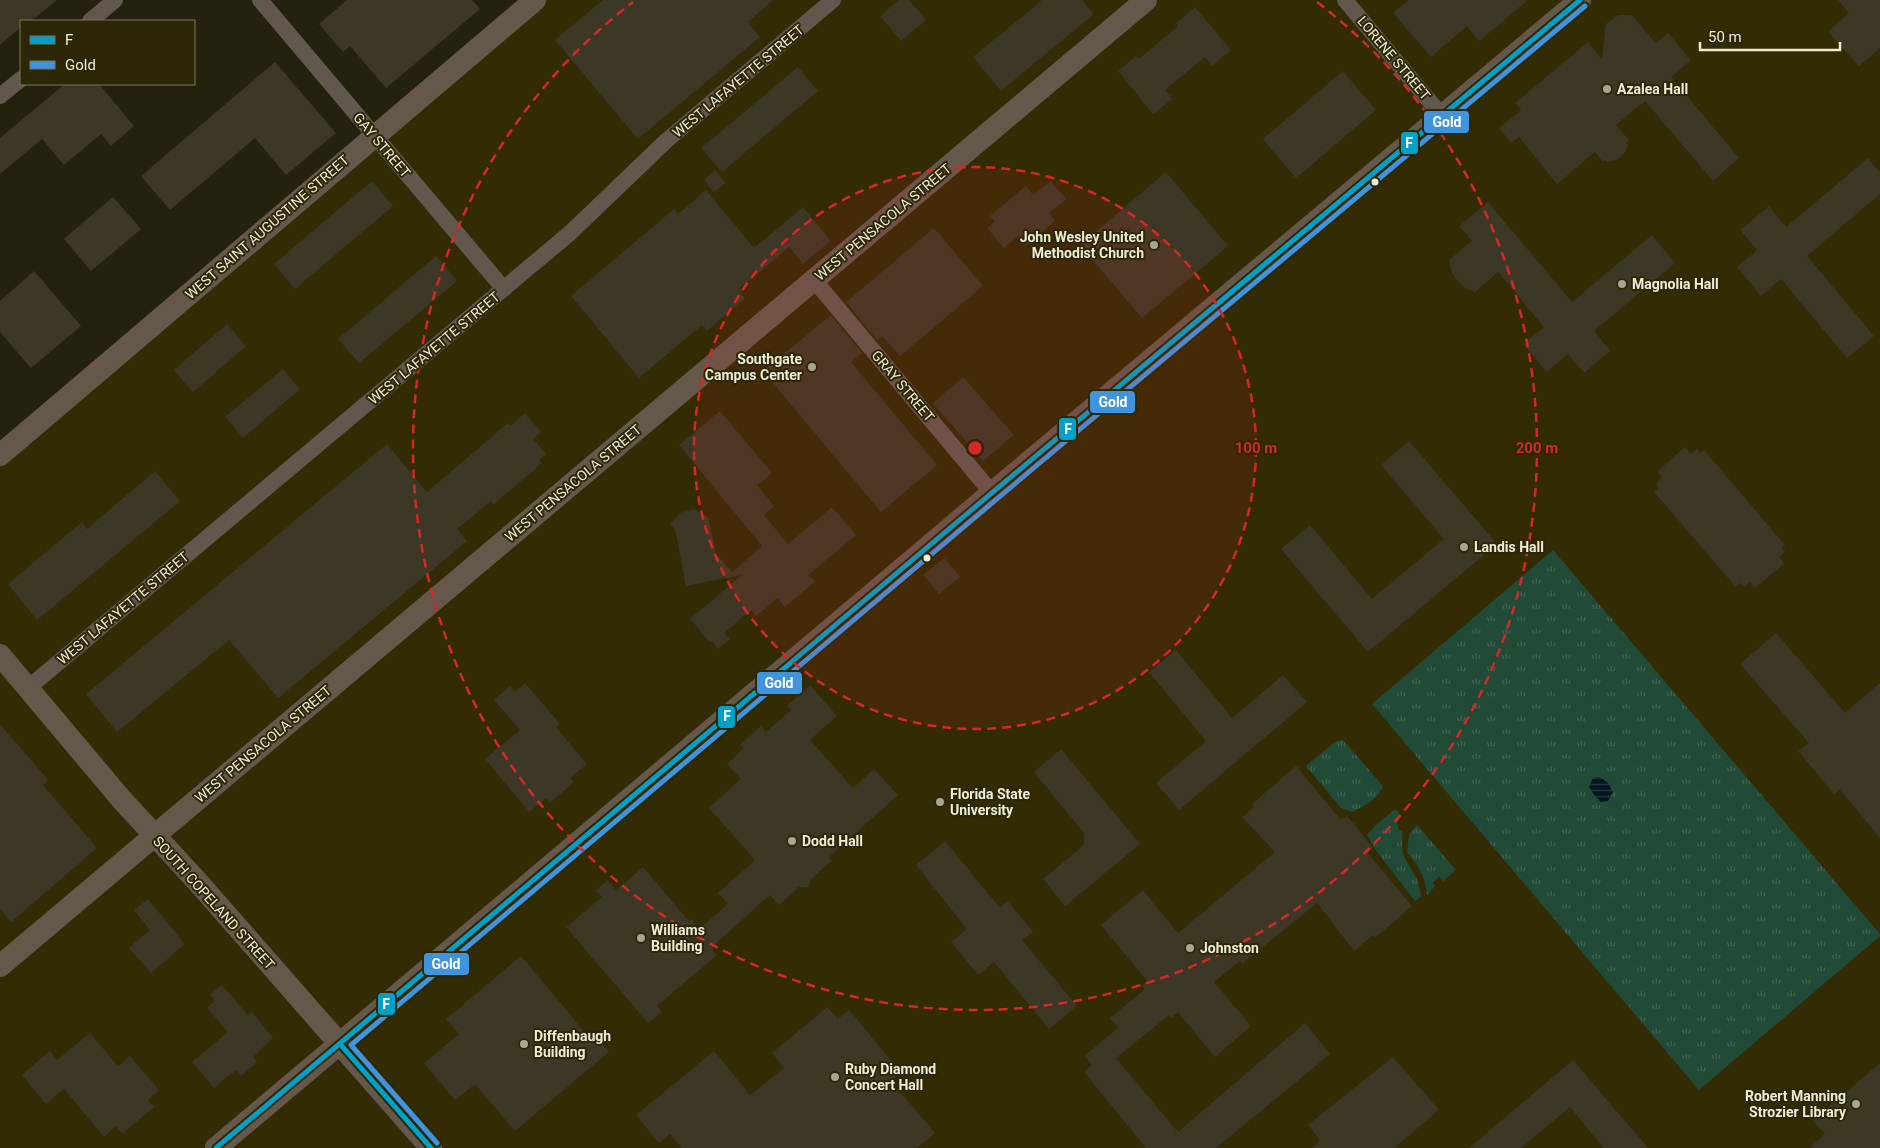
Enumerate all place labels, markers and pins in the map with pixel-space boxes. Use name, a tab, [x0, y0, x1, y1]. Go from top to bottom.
place label: Azalea Hall	[1617, 81, 1688, 97]
marker: Azalea Hall	[1601, 83, 1613, 95]
unlabelled marker	[1370, 177, 1380, 187]
place label: John Wesley United Methodist Church	[1020, 229, 1144, 261]
marker: John Wesley United Methodist Church	[1148, 239, 1160, 251]
place label: Magnolia Hall	[1632, 276, 1719, 292]
marker: Magnolia Hall	[1616, 278, 1628, 290]
place label: Southgate Campus Center	[705, 351, 802, 383]
marker: Southgate Campus Center	[806, 361, 818, 373]
centre of rings	[966, 439, 984, 457]
place label: Landis Hall	[1474, 539, 1544, 555]
marker: Landis Hall	[1458, 541, 1470, 553]
unlabelled marker	[922, 553, 932, 563]
place label: Florida State University	[950, 786, 1031, 818]
marker: Florida State University	[934, 796, 946, 808]
place label: Dodd Hall	[802, 833, 863, 849]
marker: Dodd Hall	[786, 835, 798, 847]
place label: Williams Building	[651, 922, 705, 954]
marker: Williams Building	[635, 932, 647, 944]
place label: Johnston	[1200, 940, 1259, 956]
marker: Johnston	[1184, 942, 1196, 954]
place label: Diffenbaugh Building	[534, 1028, 611, 1060]
marker: Diffenbaugh Building	[518, 1038, 530, 1050]
place label: Ruby Diamond Concert Hall	[845, 1061, 936, 1093]
marker: Ruby Diamond Concert Hall	[829, 1071, 841, 1083]
place label: Robert Manning Strozier Library	[1745, 1088, 1847, 1120]
marker: Robert Manning Strozier Library	[1850, 1098, 1862, 1110]

